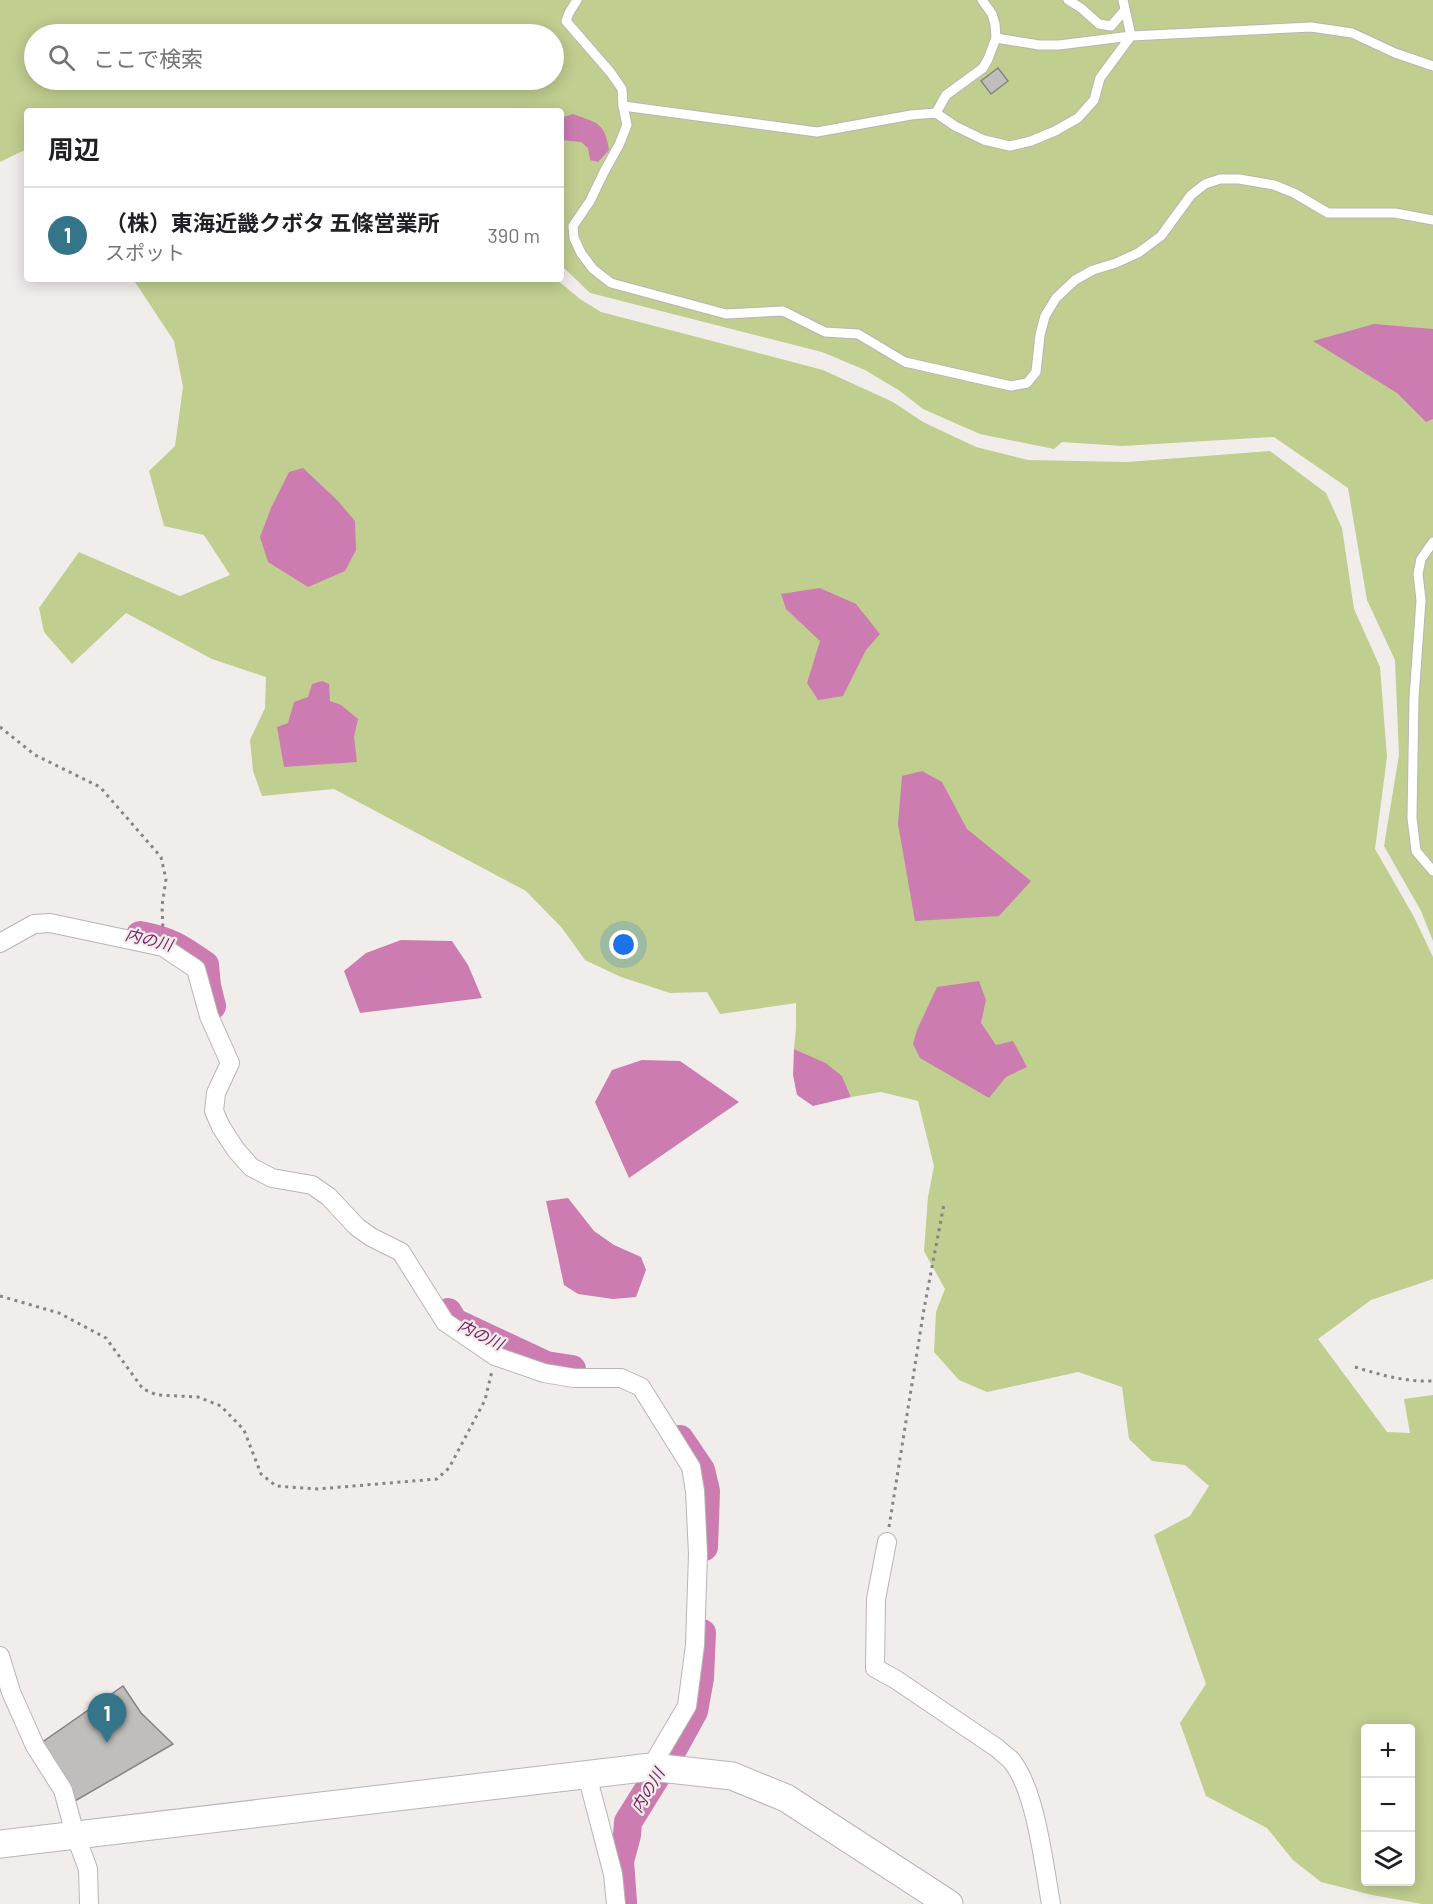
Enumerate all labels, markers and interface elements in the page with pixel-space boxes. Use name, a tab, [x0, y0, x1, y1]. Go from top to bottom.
search box	[24, 24, 564, 90]
icon: search	[45, 41, 78, 74]
text: ここで検索	[93, 45, 203, 71]
text: 周辺	[48, 133, 100, 164]
text: （株）東海近畿クボタ 五條営業所	[105, 209, 439, 235]
text: 1	[64, 223, 71, 247]
text: 390 m	[487, 223, 540, 247]
text: スポット	[105, 240, 185, 264]
water label: 内の川	[123, 924, 177, 955]
your location	[609, 930, 638, 959]
water label: 内の川	[455, 1315, 509, 1354]
pin: 1	[88, 1694, 126, 1743]
map controls	[1361, 1724, 1415, 1886]
button: +	[1361, 1724, 1415, 1778]
water label: 内の川	[626, 1763, 669, 1815]
button: −	[1361, 1778, 1415, 1832]
button: layers	[1361, 1832, 1415, 1886]

